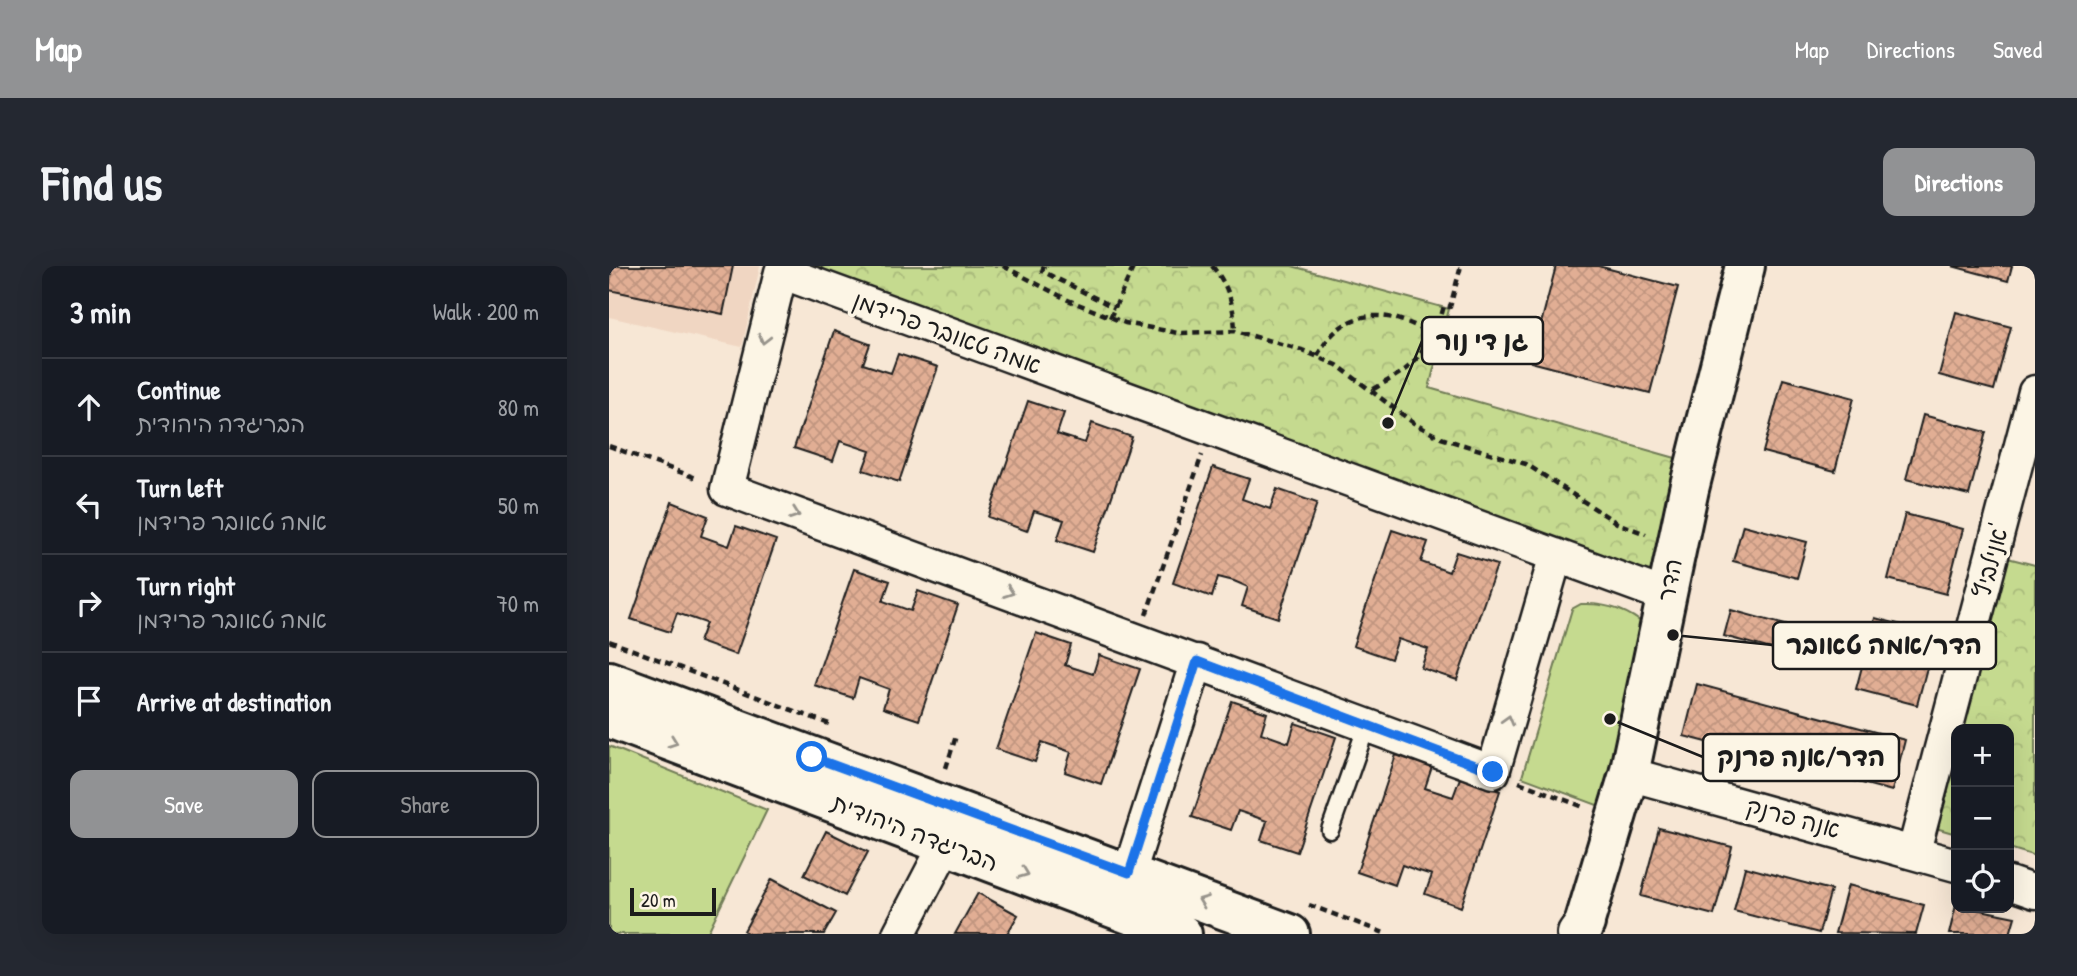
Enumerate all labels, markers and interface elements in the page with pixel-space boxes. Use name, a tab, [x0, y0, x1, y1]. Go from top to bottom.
text: Map	[35, 27, 82, 71]
text: Map	[1795, 33, 1829, 65]
text: Directions	[1867, 33, 1955, 65]
text: Saved	[1993, 33, 2042, 65]
button: Directions	[1883, 148, 2035, 216]
text: Find us	[42, 149, 162, 215]
street label: אמה טאובר פרידמן	[849, 283, 1046, 381]
text: 3 min	[70, 292, 131, 332]
text: Walk · 200 m	[433, 296, 539, 327]
callout: גן די נור	[1422, 317, 1543, 364]
text: גן די נור	[1436, 323, 1529, 358]
one-way arrow	[758, 333, 772, 345]
text: Continue	[137, 372, 221, 407]
icon: ahead	[70, 388, 108, 426]
text: 80 m	[498, 392, 539, 423]
text: הבריגדה היהודית	[137, 408, 305, 439]
text: Turn left	[137, 470, 223, 505]
icon: left	[70, 486, 108, 524]
text: 50 m	[498, 490, 539, 521]
text: אמה טאובר פרידמן	[137, 506, 327, 537]
one-way arrow	[788, 506, 800, 520]
street label: אנילביץ'	[1965, 520, 2015, 601]
street label: הדר	[1649, 556, 1689, 604]
text: Turn right	[137, 568, 235, 603]
icon: right	[70, 584, 108, 622]
one-way arrow	[1002, 584, 1014, 598]
text: 70 m	[496, 588, 539, 619]
text: אמה טאובר פרידמן	[137, 604, 327, 635]
callout: הדר/אמה טאובר	[1773, 622, 1996, 669]
text: הדר/אמה טאובר	[1786, 627, 1982, 662]
icon: arrive	[70, 682, 108, 720]
text: Arrive at destination	[137, 684, 332, 719]
one-way arrow	[1499, 714, 1514, 726]
map controls	[1951, 724, 2014, 913]
button: +	[1951, 724, 2014, 787]
one-way arrow	[666, 734, 678, 748]
callout: הדר/אנה פרנק	[1703, 734, 1899, 781]
text: הדר/אנה פרנק	[1717, 739, 1885, 774]
route start	[796, 741, 827, 772]
route end	[1477, 756, 1508, 787]
button: Save	[70, 770, 298, 838]
button: Share	[312, 770, 539, 838]
street label: הבריגדה היהודית	[826, 785, 1003, 878]
button: −	[1951, 787, 2014, 850]
street label: אנה פרנק	[1743, 789, 1844, 845]
button: locate	[1951, 850, 2014, 913]
one-way arrow	[1017, 865, 1029, 879]
scale bar	[630, 885, 716, 917]
text: 20 m	[641, 887, 676, 913]
one-way arrow	[1198, 895, 1210, 909]

